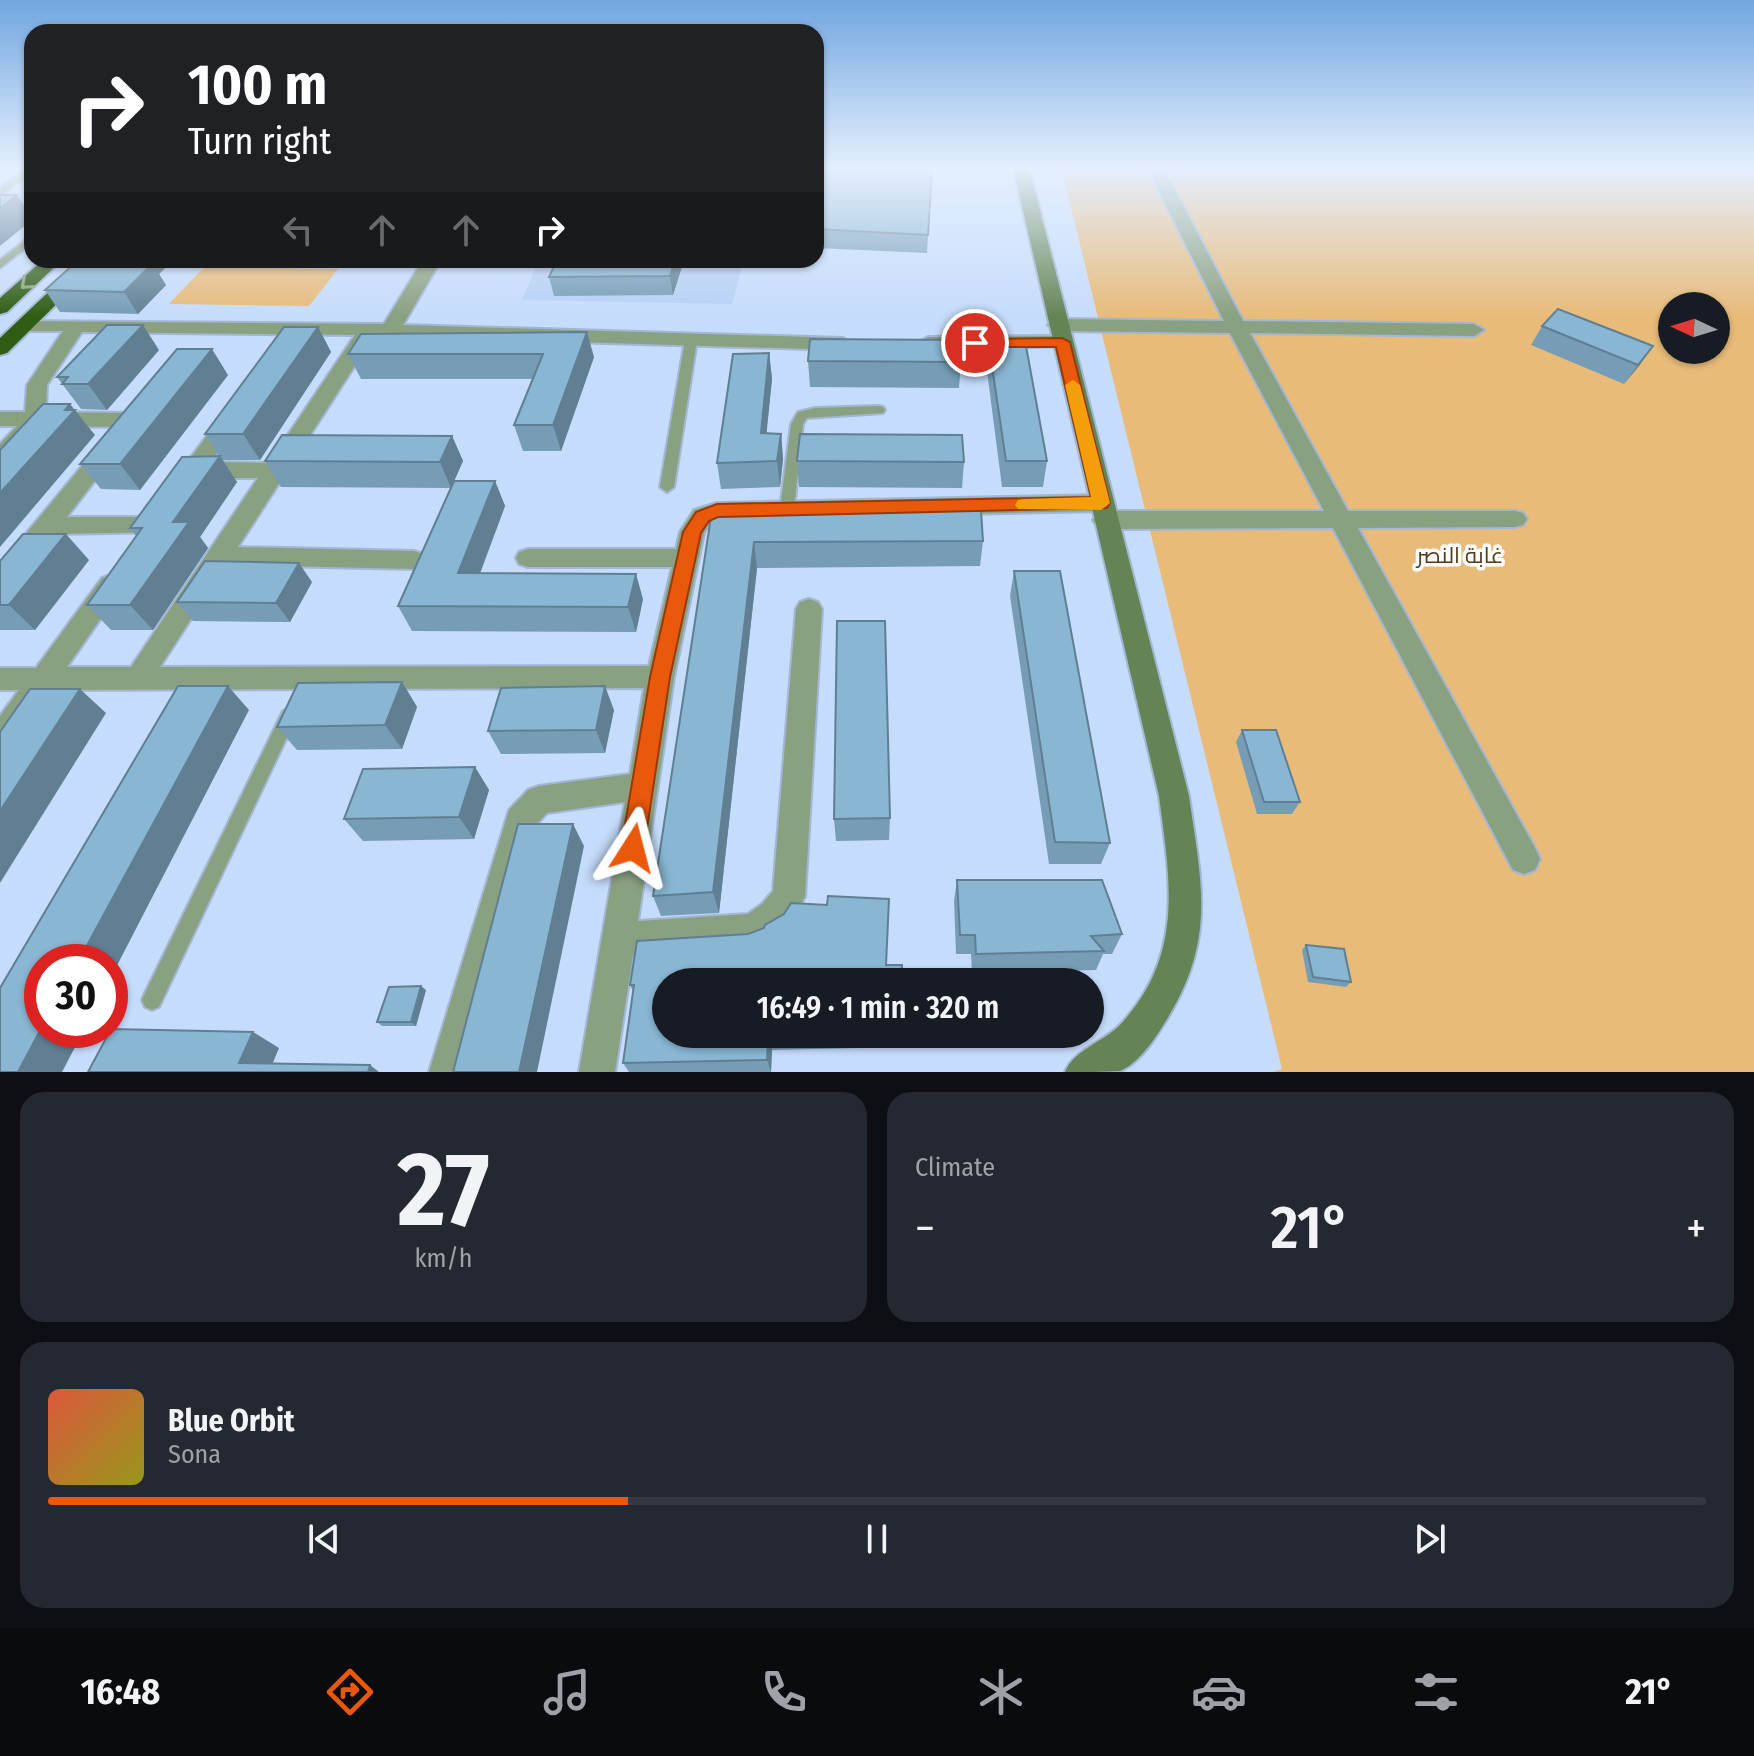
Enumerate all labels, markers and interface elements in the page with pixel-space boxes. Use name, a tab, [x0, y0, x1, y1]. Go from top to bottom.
text: 100 m	[188, 52, 327, 119]
icon: right	[56, 56, 160, 160]
text: Turn right	[188, 120, 331, 164]
icon: left	[276, 208, 320, 252]
icon: ahead	[360, 208, 404, 252]
icon: ahead	[444, 208, 488, 252]
icon: right	[528, 208, 572, 252]
one-way arrow	[21, 274, 36, 289]
north arrow	[1658, 292, 1730, 364]
map controls	[1658, 292, 1730, 364]
pin	[941, 309, 1009, 377]
icon: arrive	[953, 321, 997, 365]
park label: غابة النصر	[1415, 542, 1503, 569]
position arrow	[591, 806, 675, 890]
speed limit sign: 30	[24, 944, 128, 1048]
text: 16:49 · 1 min · 320 m	[757, 990, 999, 1026]
text: 27	[398, 1128, 489, 1253]
text: Climate	[915, 1152, 995, 1183]
text: 21°	[1271, 1192, 1350, 1264]
text: −	[915, 1202, 935, 1255]
text: +	[1686, 1202, 1706, 1255]
text: km/h	[415, 1243, 472, 1274]
text: Blue Orbit	[168, 1403, 294, 1439]
text: Sona	[168, 1439, 221, 1470]
icon: previous	[302, 1517, 346, 1561]
icon: pause	[855, 1517, 899, 1561]
icon: next	[1408, 1517, 1452, 1561]
icon: directions	[322, 1664, 378, 1720]
icon: music	[539, 1664, 595, 1720]
icon: phone	[756, 1664, 812, 1720]
icon: climate	[973, 1664, 1029, 1720]
icon: car	[1191, 1664, 1247, 1720]
icon: filters	[1408, 1664, 1464, 1720]
text: 16:48	[81, 1670, 160, 1714]
text: 21°	[1625, 1670, 1673, 1714]

